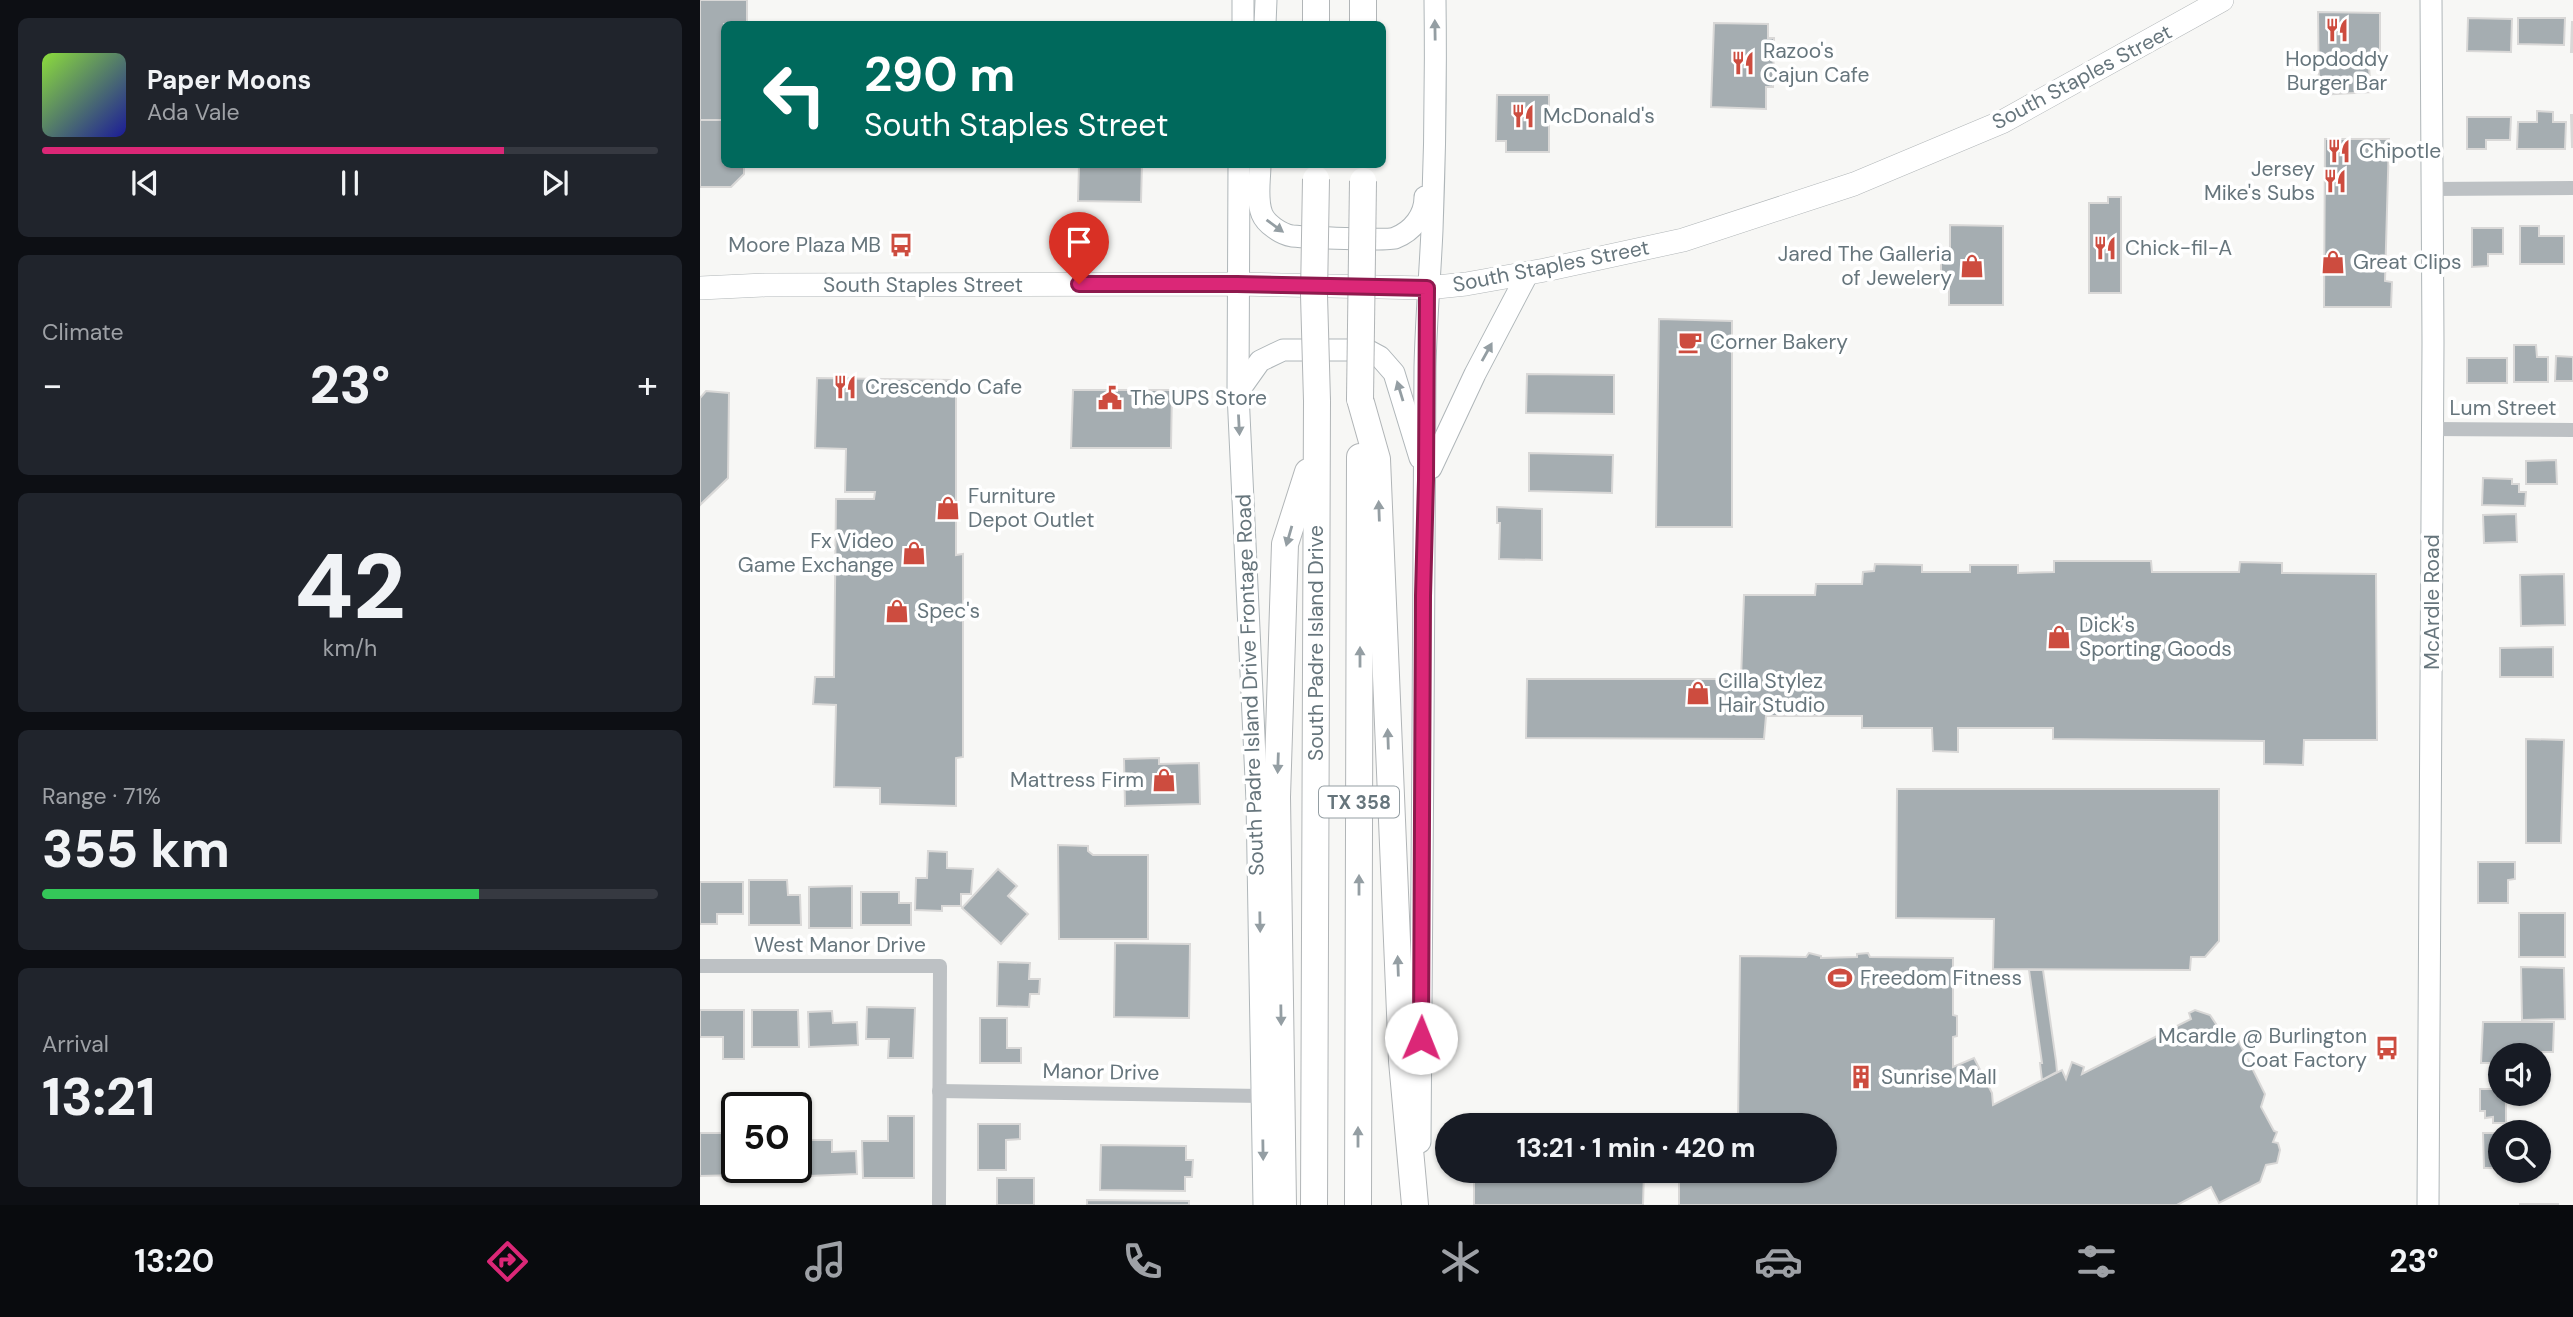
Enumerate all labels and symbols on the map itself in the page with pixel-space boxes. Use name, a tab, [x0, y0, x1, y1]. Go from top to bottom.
restaurant icon: Hopdoddy Burger Bar	[2323, 16, 2351, 44]
one-way arrow	[1429, 18, 1441, 40]
street label: South Staples Street	[1987, 18, 2177, 136]
place label: Razoo's Cajun Cafe	[1763, 37, 1869, 89]
place label: Hopdoddy Burger Bar	[2285, 45, 2389, 97]
restaurant icon: Razoo's Cajun Cafe	[1729, 49, 1757, 77]
restaurant icon: McDonald's	[1509, 102, 1537, 130]
place label: McDonald's	[1543, 102, 1655, 130]
restaurant icon: Chipotle	[2325, 137, 2353, 165]
place label: Chipotle	[2359, 137, 2441, 165]
place label: Jersey Mike's Subs	[2204, 155, 2315, 207]
restaurant icon: Jersey Mike's Subs	[2321, 167, 2349, 195]
pin	[1049, 212, 1109, 284]
one-way arrow	[1266, 219, 1285, 233]
place label: Moore Plaza MB	[728, 231, 881, 259]
bus stop icon: Moore Plaza MB	[887, 231, 915, 259]
street label: South Staples Street	[1450, 233, 1652, 299]
restaurant icon: Chick-fil-A	[2091, 234, 2119, 262]
place label: Chick-fil-A	[2125, 234, 2232, 262]
place label: Jared The Galleria of Jewelery	[1778, 240, 1952, 292]
shop icon: Great Clips	[2319, 248, 2347, 276]
place label: Great Clips	[2353, 248, 2462, 276]
shop icon: Jared The Galleria of Jewelery	[1958, 252, 1986, 280]
street label: South Staples Street	[823, 271, 1023, 299]
cafe icon: Corner Bakery	[1676, 328, 1704, 356]
place label: Corner Bakery	[1710, 328, 1848, 356]
one-way arrow	[1481, 342, 1493, 362]
restaurant icon: Crescendo Cafe	[831, 373, 859, 401]
place label: Crescendo Cafe	[865, 373, 1022, 401]
one-way arrow	[1394, 381, 1404, 402]
public building icon: The UPS Store	[1096, 384, 1124, 412]
place label: The UPS Store	[1130, 384, 1267, 412]
street label: Lum Street	[2450, 394, 2556, 422]
one-way arrow	[1234, 415, 1245, 437]
place label: Furniture Depot Outlet	[968, 482, 1094, 534]
shop icon: Furniture Depot Outlet	[934, 494, 962, 522]
street label: South Padre Island Drive Frontage Road	[1229, 494, 1271, 876]
one-way arrow	[1374, 500, 1385, 522]
street label: South Padre Island Drive	[1302, 525, 1330, 761]
one-way arrow	[1283, 526, 1293, 547]
place label: Fx Video Game Exchange	[738, 527, 894, 579]
street label: McArdle Road	[2418, 534, 2446, 670]
shop icon: Fx Video Game Exchange	[900, 539, 928, 567]
shop icon: Spec's	[883, 597, 911, 625]
place label: Spec's	[917, 597, 980, 625]
place label: Dick's Sporting Goods	[2079, 611, 2232, 663]
shop icon: Dick's Sporting Goods	[2045, 623, 2073, 651]
one-way arrow	[1354, 646, 1365, 668]
place label: Cilla Stylez Hair Studio	[1718, 667, 1825, 719]
shop icon: Cilla Stylez Hair Studio	[1684, 679, 1712, 707]
one-way arrow	[1383, 727, 1394, 749]
one-way arrow	[1273, 752, 1284, 774]
place label: Mattress Firm	[1010, 766, 1144, 794]
shop icon: Mattress Firm	[1150, 766, 1178, 794]
road number: TX 358	[1319, 786, 1399, 818]
one-way arrow	[1353, 874, 1365, 896]
one-way arrow	[1254, 911, 1265, 933]
street label: West Manor Drive	[754, 931, 926, 959]
one-way arrow	[1392, 955, 1403, 977]
sports icon: Freedom Fitness	[1826, 964, 1854, 992]
place label: Freedom Fitness	[1860, 964, 2022, 992]
position arrow	[1384, 1001, 1458, 1075]
one-way arrow	[1275, 1004, 1287, 1026]
place label: Mcardle @ Burlington Coat Factory	[2158, 1022, 2367, 1074]
bus stop icon: Mcardle @ Burlington Coat Factory	[2373, 1034, 2401, 1062]
street label: Manor Drive	[1042, 1057, 1160, 1087]
building icon: Sunrise Mall	[1847, 1063, 1875, 1091]
place label: Sunrise Mall	[1881, 1063, 1997, 1091]
speed limit sign: 50	[721, 1092, 812, 1183]
one-way arrow	[1352, 1126, 1364, 1148]
one-way arrow	[1257, 1139, 1269, 1161]

